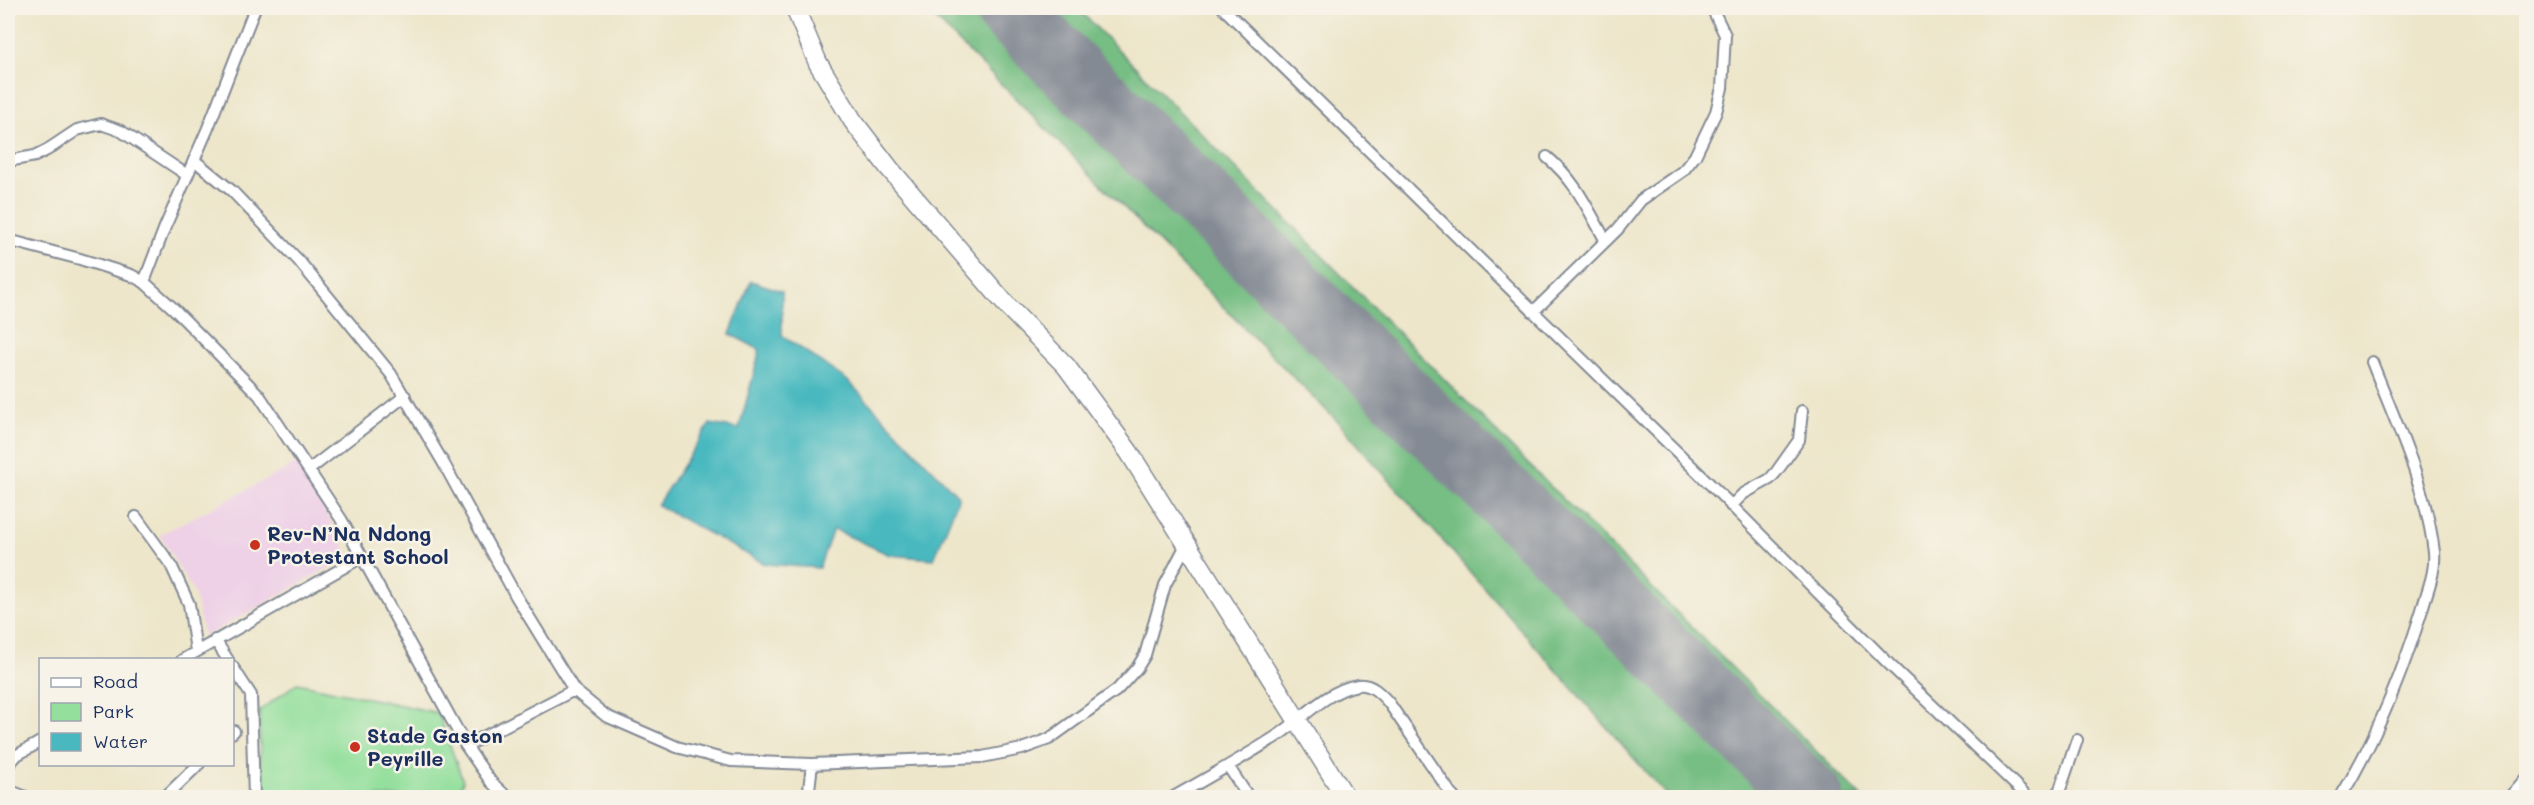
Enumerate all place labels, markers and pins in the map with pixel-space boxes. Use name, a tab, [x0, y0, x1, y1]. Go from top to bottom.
place label: Rev-N’Na Ndong Protestant School	[267, 520, 449, 569]
marker: Rev-N’Na Ndong Protestant School	[248, 538, 262, 552]
place label: Stade Gaston Peyrille	[367, 722, 503, 771]
marker: Stade Gaston Peyrille	[348, 740, 362, 754]

